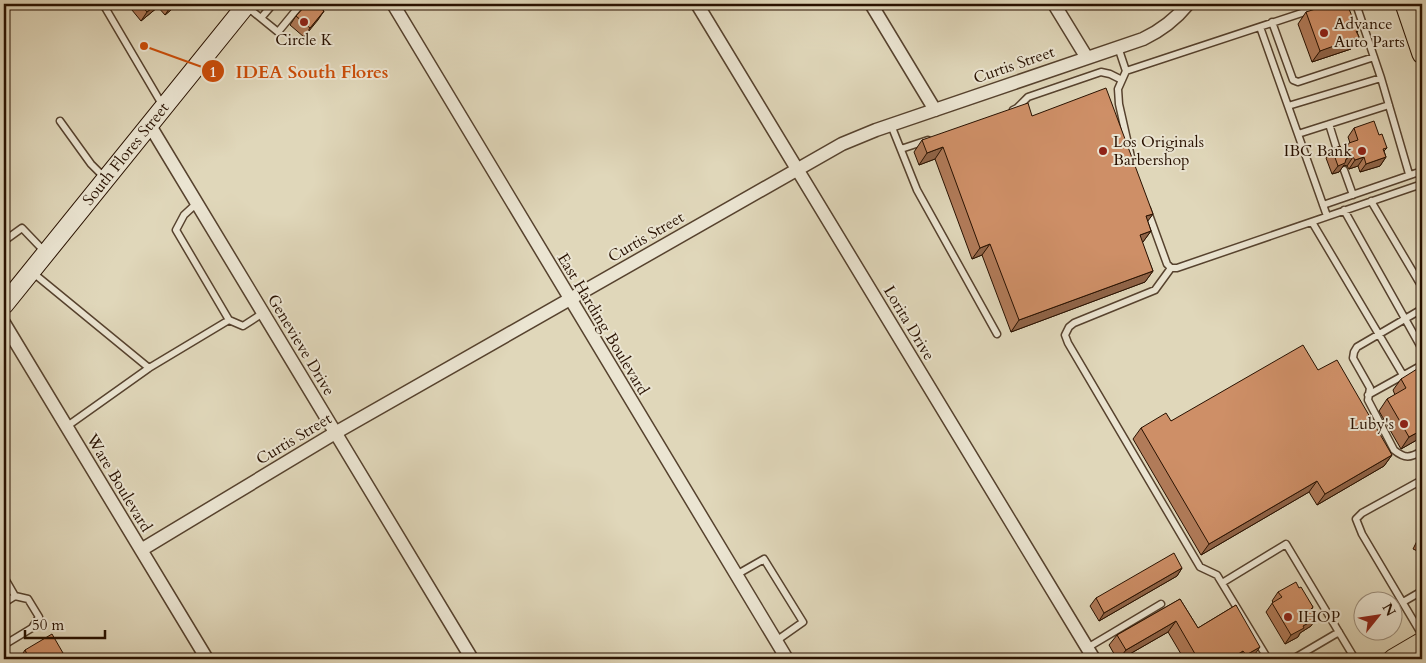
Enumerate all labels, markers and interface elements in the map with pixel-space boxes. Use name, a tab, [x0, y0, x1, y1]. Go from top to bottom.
place label: Advance Auto Parts	[1334, 13, 1405, 53]
marker: Circle K	[298, 16, 310, 28]
marker: Advance Auto Parts	[1318, 27, 1330, 39]
place label: Circle K	[275, 29, 333, 51]
street label: Curtis Street	[970, 41, 1058, 89]
callout: IDEA South Flores	[200, 55, 398, 88]
text: IDEA South Flores	[235, 60, 389, 85]
text: 1	[209, 62, 217, 82]
street label: South Flores Street	[77, 98, 174, 210]
place label: Los Originals Barbershop	[1113, 131, 1204, 171]
place label: IBC Bank	[1284, 140, 1352, 162]
marker: Los Originals Barbershop	[1097, 145, 1109, 157]
marker: IBC Bank	[1356, 145, 1368, 157]
street label: Curtis Street	[604, 206, 688, 268]
street label: East Harding Boulevard	[552, 249, 654, 400]
street label: Lorita Drive	[878, 281, 940, 365]
street label: Genevieve Drive	[262, 290, 340, 400]
street label: Curtis Street	[252, 408, 336, 470]
place label: Luby's	[1350, 413, 1394, 435]
marker: Luby's	[1398, 418, 1410, 430]
street label: Ware Boulevard	[80, 429, 157, 537]
north arrow	[1354, 590, 1404, 640]
text: N	[1378, 600, 1400, 620]
place label: IHOP	[1298, 606, 1340, 628]
scale bar	[25, 608, 105, 640]
marker: IHOP	[1282, 611, 1294, 623]
text: 50 m	[32, 615, 64, 635]

